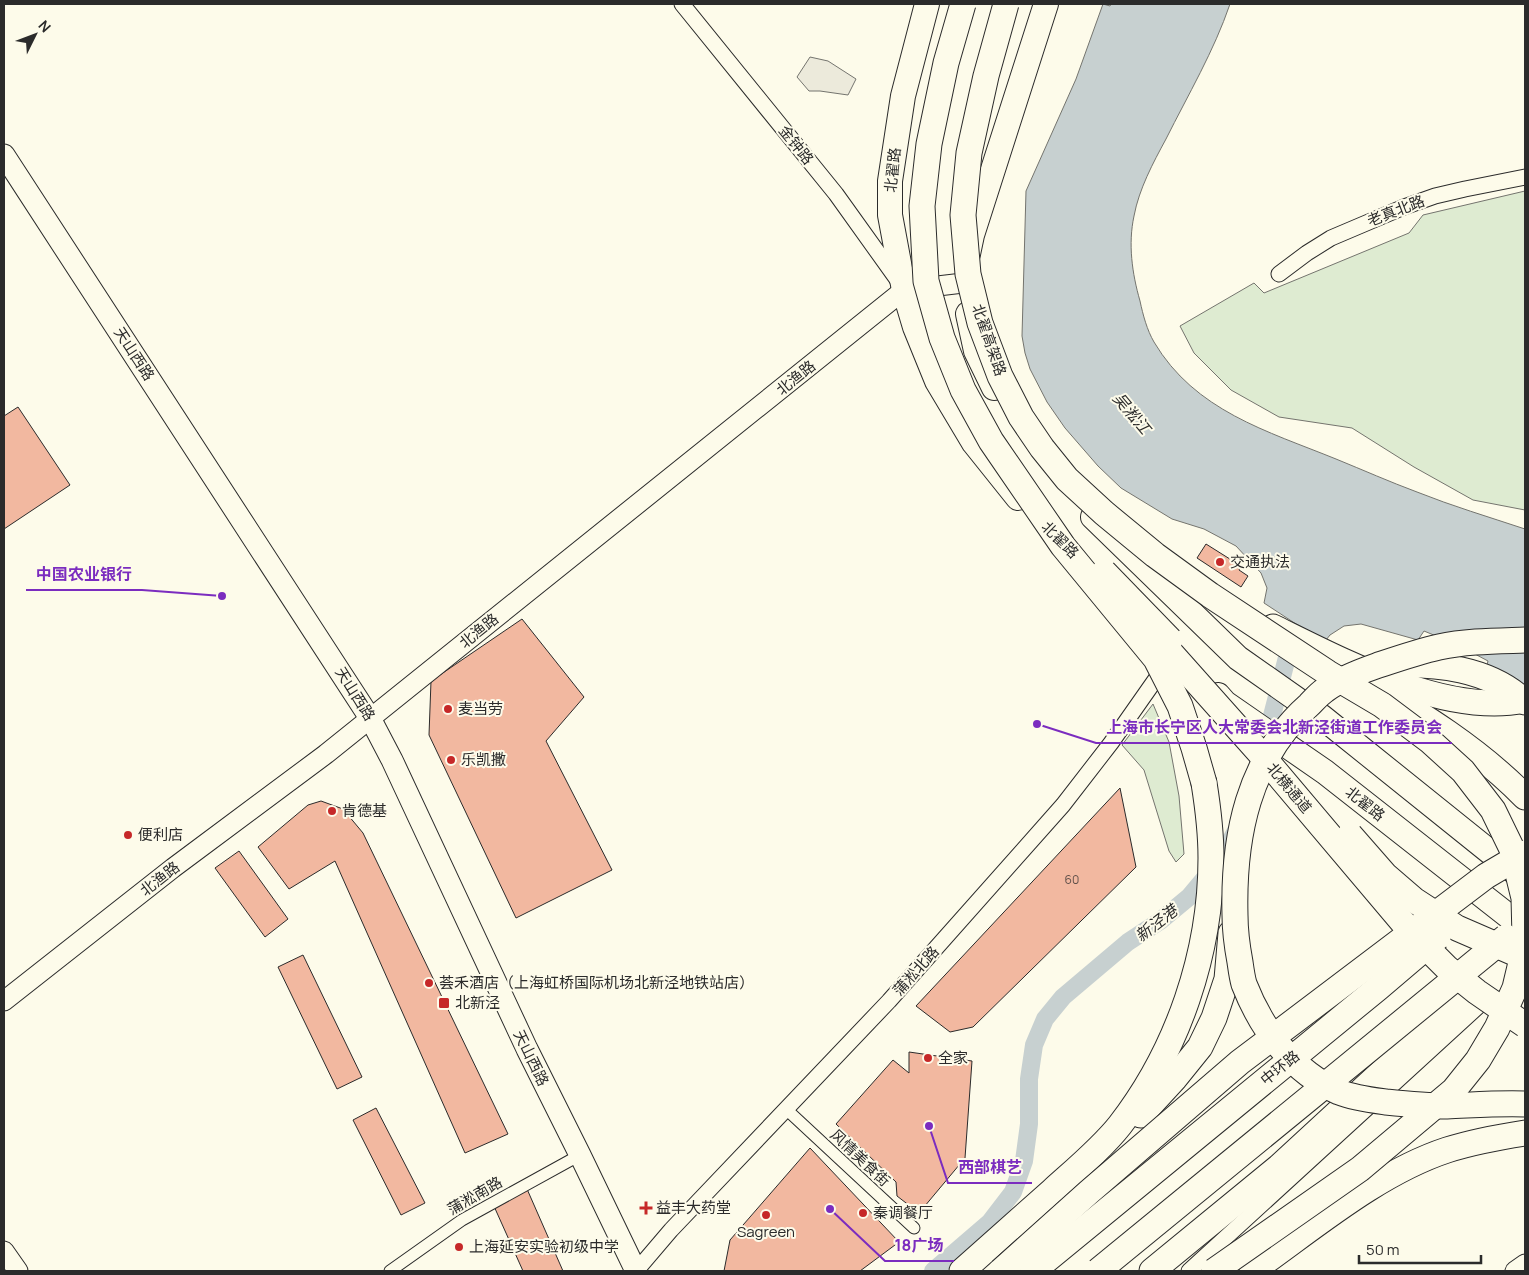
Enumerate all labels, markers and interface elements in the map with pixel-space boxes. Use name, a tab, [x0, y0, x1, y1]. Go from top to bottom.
north arrow	[10, 10, 60, 60]
text: N	[35, 16, 55, 36]
street label: 金钟路	[774, 121, 819, 169]
street label: 北翟路	[880, 146, 905, 193]
street label: 老真北路	[1364, 190, 1428, 231]
street label: 北翟高架路	[967, 301, 1012, 379]
street label: 天山西路	[109, 323, 160, 385]
street label: 北渔路	[772, 355, 820, 400]
water label: 吴淞江	[1108, 388, 1157, 440]
street label: 北翟路	[1037, 516, 1084, 563]
place label: 交通执法	[1230, 551, 1290, 572]
marker: 交通执法	[1214, 556, 1226, 568]
callout: 中国农业银行	[26, 559, 142, 590]
text: 中国农业银行	[36, 563, 132, 585]
street label: 北渔路	[455, 608, 503, 653]
street label: 天山西路	[331, 663, 380, 725]
place label: 麦当劳	[458, 698, 503, 719]
marker: 麦当劳	[442, 703, 454, 715]
callout: 上海市长宁区人大常委会北新泾街道工作委员会	[1096, 712, 1452, 743]
text: 上海市长宁区人大常委会北新泾街道工作委员会	[1106, 716, 1442, 738]
place label: 乐凯撒	[461, 749, 506, 770]
marker: 乐凯撒	[445, 754, 457, 766]
street label: 北横通道	[1262, 758, 1317, 817]
street label: 北翟路	[1341, 781, 1390, 826]
place label: 肯德基	[342, 800, 387, 821]
marker: 肯德基	[326, 805, 338, 817]
place label: 便利店	[138, 824, 183, 845]
marker: 便利店	[122, 829, 134, 841]
street label: 北渔路	[135, 856, 184, 901]
house number: 60	[1065, 871, 1079, 888]
water label: 新泾港	[1130, 898, 1183, 946]
street label: 蒲淞北路	[888, 941, 944, 1000]
place label: 荟禾酒店（上海虹桥国际机场北新泾地铁站店）	[439, 972, 754, 993]
marker: 荟禾酒店（上海虹桥国际机场北新泾地铁站店）	[423, 977, 435, 989]
place label: 北新泾	[455, 992, 500, 1013]
marker: 北新泾	[437, 996, 451, 1010]
street label: 天山西路	[509, 1026, 554, 1089]
street label: 中环路	[1256, 1045, 1304, 1090]
place label: 全家	[938, 1047, 968, 1068]
marker: 全家	[922, 1052, 934, 1064]
street label: 风情美食街	[826, 1124, 895, 1191]
callout: 西部棋艺	[948, 1152, 1032, 1183]
text: 西部棋艺	[958, 1156, 1022, 1178]
street label: 蒲淞南路	[444, 1171, 506, 1220]
place label: 益丰大药堂	[656, 1197, 731, 1218]
marker: 益丰大药堂	[640, 1202, 652, 1214]
place label: 秦调餐厅	[873, 1202, 933, 1223]
marker: 秦调餐厅	[857, 1207, 869, 1219]
marker: Sagreen	[760, 1209, 772, 1221]
place label: Sagreen	[737, 1221, 795, 1242]
callout: 18广场	[885, 1230, 954, 1261]
scale bar	[1359, 1232, 1482, 1264]
text: 18广场	[895, 1234, 943, 1256]
place label: 上海延安实验初级中学	[469, 1236, 619, 1257]
text: 50 m	[1366, 1239, 1400, 1260]
marker: 上海延安实验初级中学	[453, 1241, 465, 1253]

